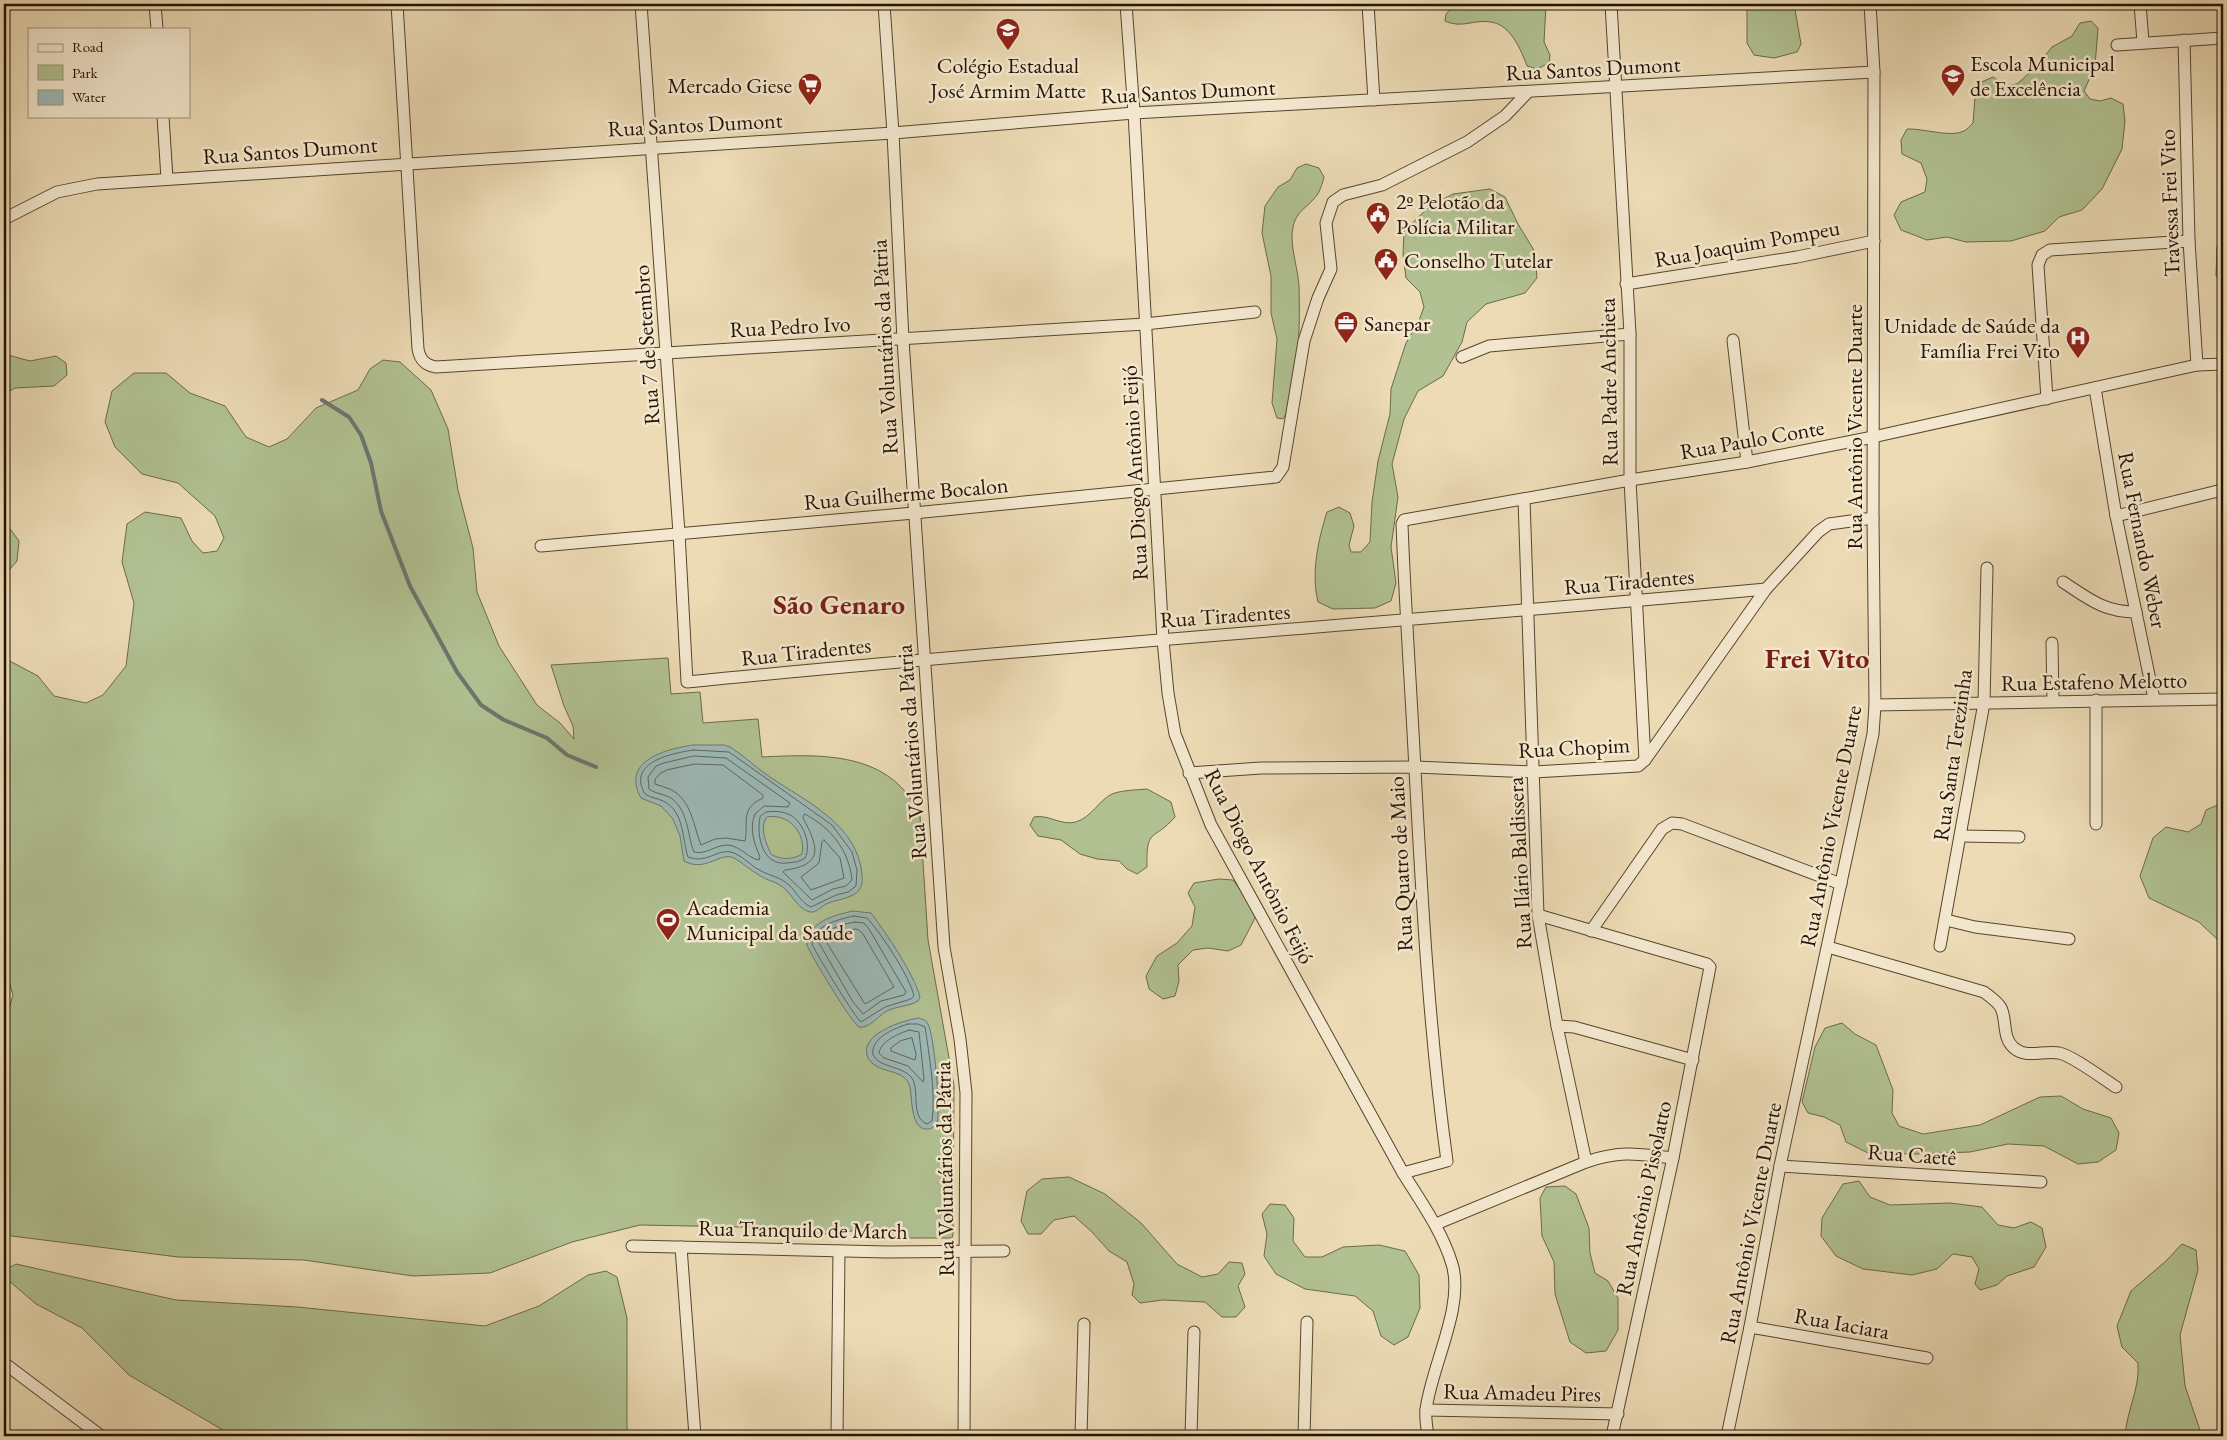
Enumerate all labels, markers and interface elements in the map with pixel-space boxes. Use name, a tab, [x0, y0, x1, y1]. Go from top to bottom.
school or university icon: Colégio Estadual José Armim Matte	[995, 17, 1021, 51]
legend	[28, 28, 190, 118]
text: Road	[72, 37, 104, 56]
street label: Rua Santos Dumont	[1505, 49, 1681, 88]
place label: Escola Municipal de Excelência	[1970, 49, 2115, 103]
place label: Colégio Estadual José Armim Matte	[928, 51, 1086, 105]
text: Park	[72, 63, 99, 82]
school or university icon: Escola Municipal de Excelência	[1940, 63, 1966, 97]
place label: Mercado Giese	[667, 71, 792, 100]
supermarket icon: Mercado Giese	[797, 72, 823, 106]
street label: Rua Santos Dumont	[1100, 72, 1276, 111]
text: Water	[72, 87, 106, 106]
street label: Rua Santos Dumont	[607, 105, 783, 144]
street label: Travessa Frei Vito	[2152, 129, 2187, 277]
street label: Rua Santos Dumont	[202, 130, 378, 171]
place label: 2º Pelotão da Polícia Militar	[1396, 187, 1515, 241]
public building icon: 2º Pelotão da Polícia Militar	[1365, 201, 1391, 235]
street label: Rua Joaquim Pompeu	[1652, 213, 1842, 274]
street label: Rua Voluntários da Pátria	[864, 238, 905, 455]
place label: Conselho Tutelar	[1404, 246, 1554, 275]
public building icon: Conselho Tutelar	[1373, 247, 1399, 281]
street label: Rua 7 de Setembro	[626, 264, 667, 426]
street label: Rua Padre Anchieta	[1593, 297, 1624, 466]
street label: Rua Antônio Vicente Duarte	[1840, 304, 1869, 550]
street label: Rua Pedro Ivo	[729, 309, 851, 344]
place label: Sanepar	[1364, 309, 1431, 338]
office icon: Sanepar	[1333, 310, 1359, 344]
place label: Unidade de Saúde da Família Frei Vito	[1884, 311, 2060, 365]
hospital icon: Unidade de Saúde da Família Frei Vito	[2065, 325, 2091, 359]
street label: Rua Diogo Antônio Feijó	[1114, 364, 1155, 581]
street label: Rua Paulo Conte	[1678, 412, 1827, 466]
street label: Rua Fernando Weber	[2111, 449, 2174, 631]
street label: Rua Guilherme Bocalon	[803, 470, 1010, 517]
street label: Rua Tiradentes	[1563, 561, 1695, 602]
district label: São Genaro	[773, 586, 905, 622]
street label: Rua Tiradentes	[1159, 596, 1291, 635]
street label: Rua Tiradentes	[740, 630, 873, 673]
district label: Frei Vito	[1765, 640, 1869, 676]
street label: Rua Voluntários da Pátria	[890, 643, 933, 860]
street label: Rua Estafeno Melotto	[2001, 665, 2188, 698]
street label: Rua Santa Terezinha	[1926, 667, 1979, 843]
street label: Rua Antônio Vicente Duarte	[1793, 702, 1868, 949]
street label: Rua Chopim	[1517, 730, 1631, 765]
street label: Rua Diogo Antônio Feijó	[1198, 764, 1321, 969]
street label: Rua Quatro de Maio	[1381, 775, 1420, 952]
street label: Rua Ilário Baldissera	[1500, 776, 1538, 950]
place label: Academia Municipal da Saúde	[685, 893, 853, 947]
sports icon: Academia Municipal da Saúde	[655, 907, 681, 941]
street label: Rua Voluntários da Pátria	[928, 1061, 961, 1277]
street label: Rua Antônio Pissolatto	[1609, 1098, 1678, 1298]
street label: Rua Antônio Vicente Duarte	[1713, 1099, 1788, 1346]
street label: Rua Caetê	[1867, 1137, 1958, 1172]
street label: Rua Tranquilo de March	[698, 1213, 908, 1246]
street label: Rua Iaciara	[1792, 1301, 1892, 1346]
street label: Rua Amadeu Pires	[1443, 1377, 1601, 1408]

